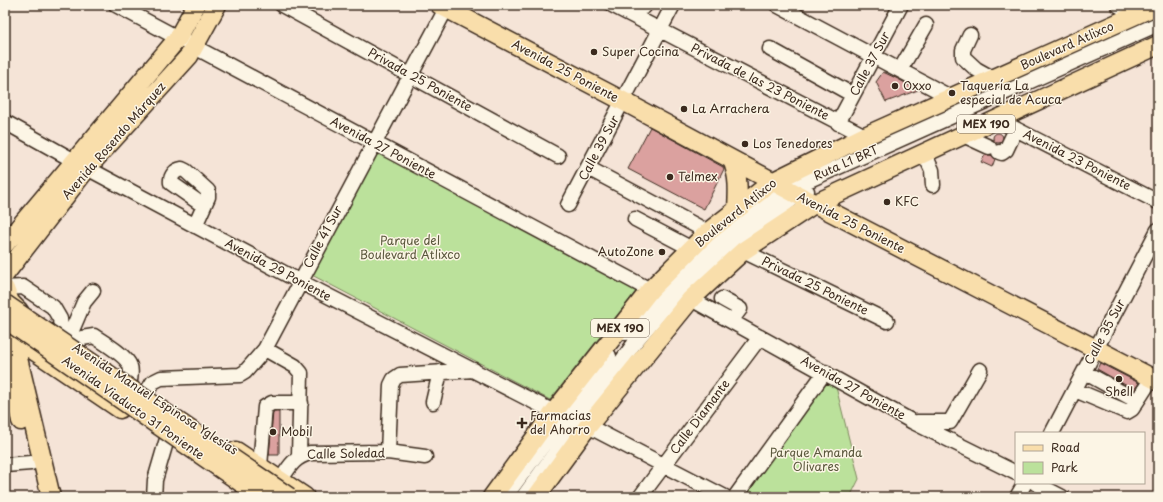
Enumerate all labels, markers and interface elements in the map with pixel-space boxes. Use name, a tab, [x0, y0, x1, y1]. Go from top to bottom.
street label: Boulevard Atlixco	[1017, 16, 1116, 74]
street label: Calle 37 Sur	[845, 28, 894, 99]
street label: Avenida 25 Poniente	[509, 34, 623, 106]
street label: Privada de las 23 Poniente	[688, 38, 833, 124]
place label: Super Cocina	[602, 42, 680, 60]
street label: Privada 25 Poniente	[365, 43, 476, 115]
marker: Super Cocina	[589, 47, 599, 57]
place label: Oxxo	[903, 76, 932, 94]
place label: Taquería La especial de Acuca	[960, 76, 1062, 108]
street label: Avenida Rosendo Márquez	[57, 78, 169, 203]
marker: Oxxo	[890, 81, 900, 91]
marker: Taquería La especial de Acuca	[947, 88, 957, 98]
place label: La Arrachera	[692, 99, 770, 117]
marker: La Arrachera	[679, 104, 689, 114]
street label: Calle 39 Sur	[573, 111, 623, 183]
street label: Avenida 27 Poniente	[327, 112, 440, 183]
road number: MEX 190	[957, 115, 1015, 133]
street label: Avenida 23 Poniente	[1021, 124, 1135, 194]
place label: Los Tenedores	[753, 134, 833, 152]
marker: Los Tenedores	[740, 139, 750, 149]
street label: Ruta L1 BRT	[810, 139, 882, 184]
place label: Telmex	[678, 167, 718, 185]
marker: Telmex	[665, 172, 675, 182]
street label: Boulevard Atlixco	[691, 173, 780, 251]
street label: Avenida 25 Poniente	[794, 187, 909, 257]
place label: KFC	[895, 192, 919, 210]
marker: KFC	[882, 197, 892, 207]
street label: Calle 41 Sur	[298, 202, 346, 271]
park label: Parque del Boulevard Atlixco	[360, 231, 461, 263]
street label: Avenida 29 Poniente	[222, 233, 335, 305]
place label: AutoZone	[598, 242, 654, 260]
marker: AutoZone	[657, 247, 667, 257]
street label: Privada 25 Poniente	[759, 251, 872, 319]
street label: Calle 35 Sur	[1079, 295, 1129, 368]
road number: MEX 190	[591, 319, 649, 337]
street label: Avenida Manuel Espinosa Yglesias	[69, 338, 242, 459]
street label: Avenida Viaducto 31 Poniente	[59, 351, 209, 464]
street label: Avenida 27 Poniente	[798, 351, 910, 424]
marker: Shell	[1114, 374, 1124, 384]
street label: Calle Diamante	[665, 375, 734, 458]
place label: Shell	[1105, 382, 1133, 400]
place label: Farmacias del Ahorro	[530, 406, 591, 438]
marker: Farmacias del Ahorro	[517, 418, 527, 428]
place label: Mobil	[281, 422, 313, 440]
marker: Mobil	[268, 427, 278, 437]
legend	[1015, 432, 1145, 484]
text: Road	[1051, 438, 1080, 456]
street label: Calle Soledad	[307, 443, 386, 463]
park label: Parque Amanda Olivares	[770, 443, 863, 475]
text: Park	[1051, 458, 1078, 476]

